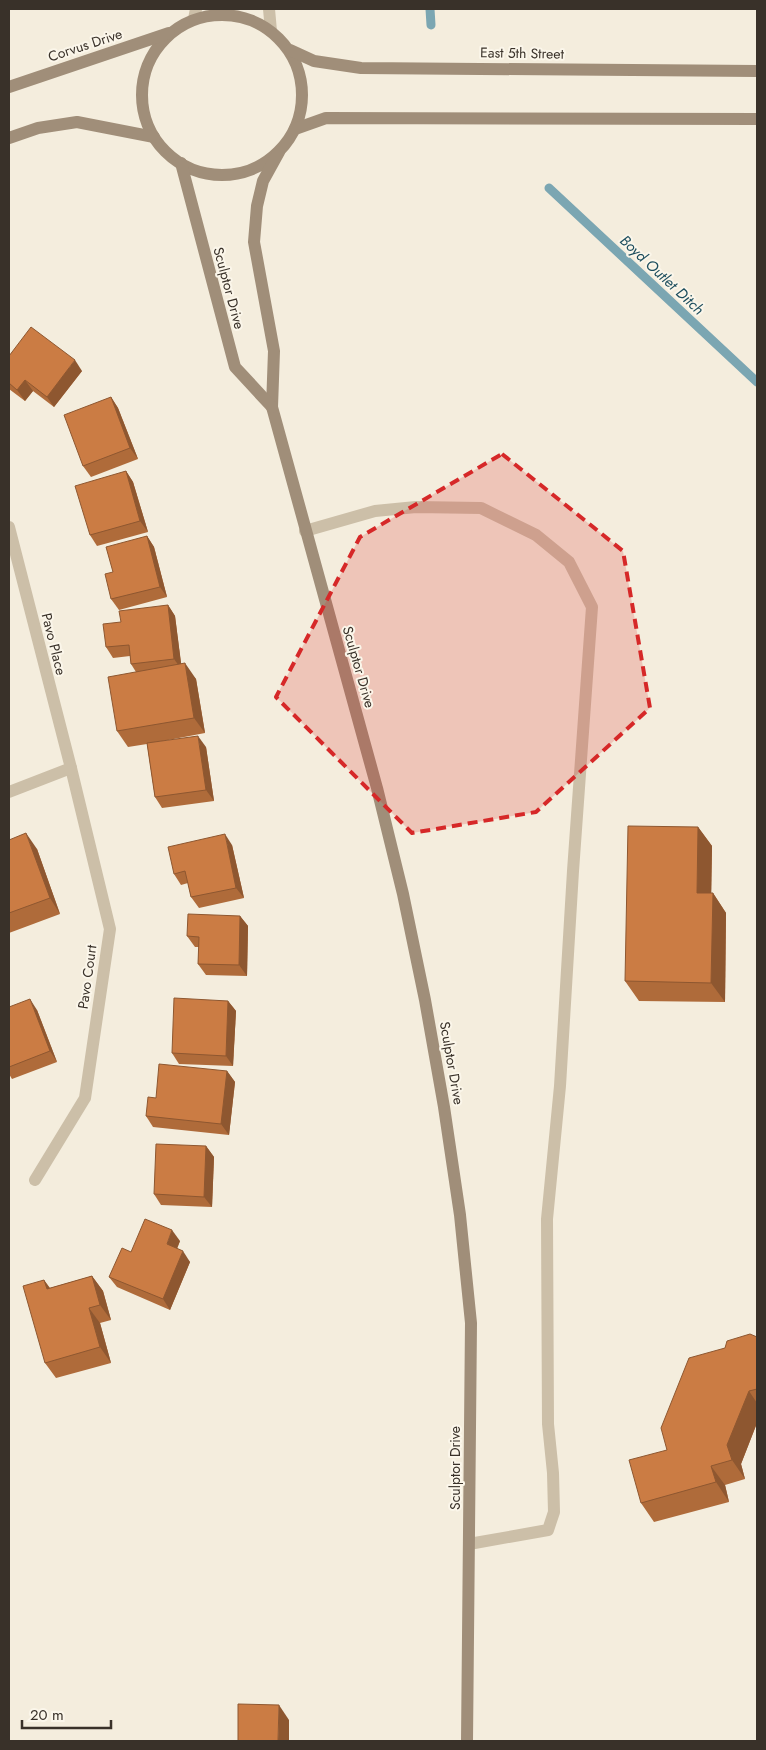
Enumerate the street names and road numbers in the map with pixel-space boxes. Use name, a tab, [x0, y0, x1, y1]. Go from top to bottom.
street label: Corvus Drive	[45, 24, 125, 66]
street label: East 5th Street	[480, 42, 565, 64]
street label: Sculptor Drive	[208, 245, 250, 331]
street label: Pavo Place	[37, 611, 71, 677]
street label: Sculptor Drive	[338, 624, 380, 710]
street label: Pavo Court	[73, 943, 101, 1010]
street label: Sculptor Drive	[435, 1020, 469, 1106]
street label: Sculptor Drive	[445, 1426, 465, 1510]

